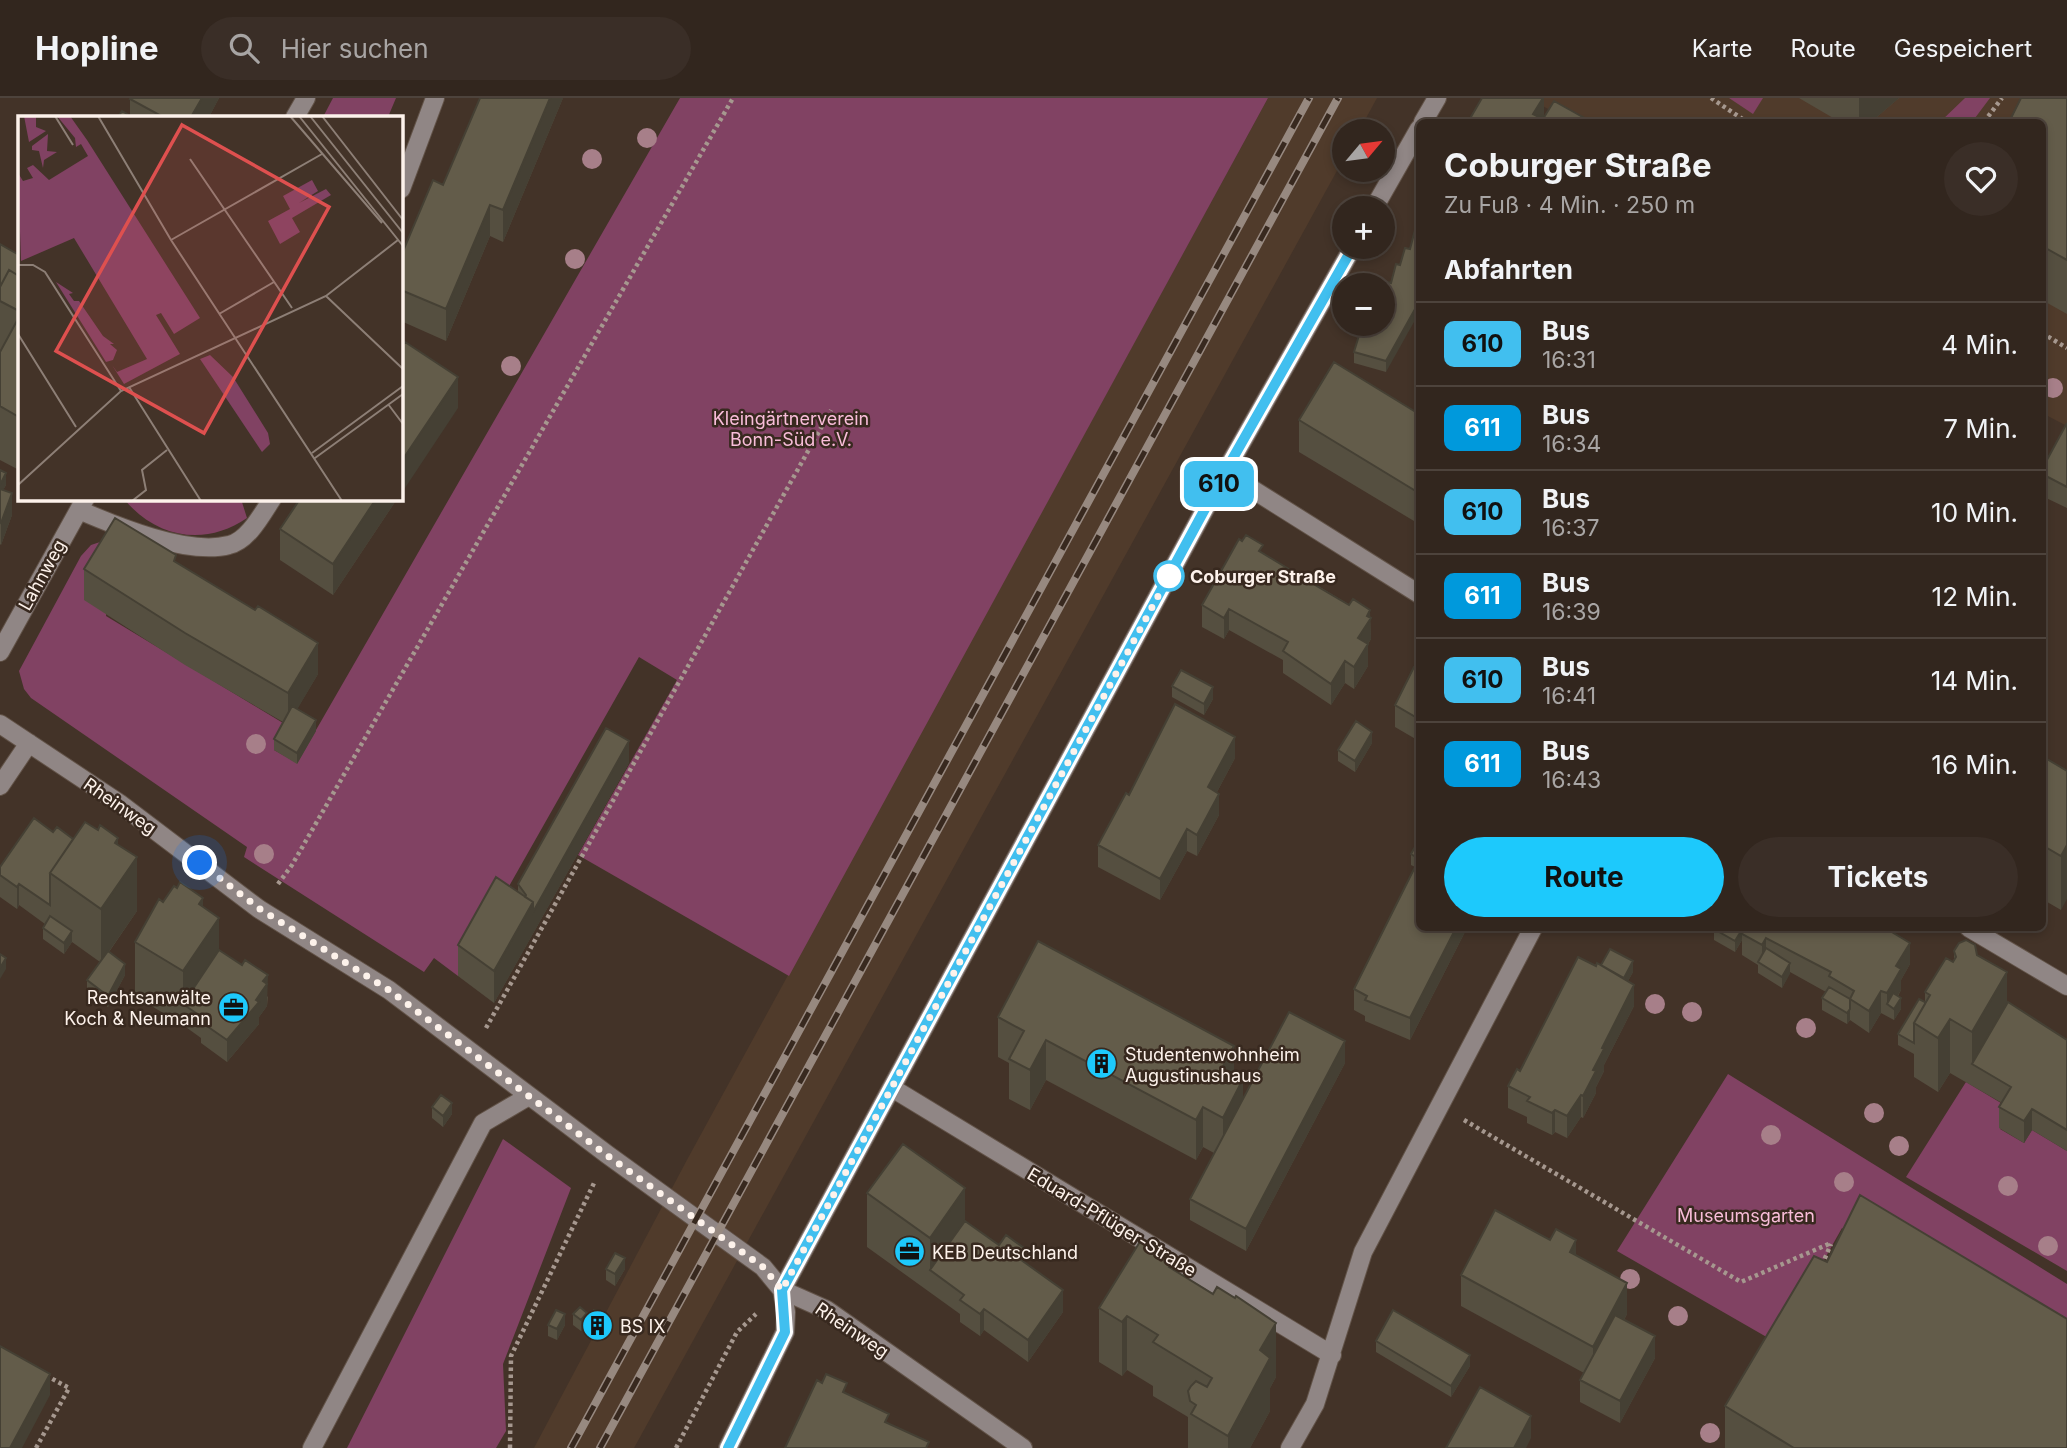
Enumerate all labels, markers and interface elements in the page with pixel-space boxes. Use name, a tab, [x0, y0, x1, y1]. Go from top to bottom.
search box	[201, 17, 691, 80]
text: Hopline	[35, 28, 159, 68]
icon: search	[225, 29, 263, 67]
text: Hier suchen	[281, 33, 429, 64]
text: Karte	[1692, 34, 1752, 63]
text: Route	[1790, 34, 1856, 63]
text: Gespeichert	[1894, 34, 2032, 63]
inset map	[18, 116, 402, 500]
north arrow	[1332, 119, 1395, 182]
map controls	[1332, 119, 1395, 336]
button: heart	[1944, 142, 2018, 216]
text: Coburger Straße	[1444, 145, 1712, 185]
text: Zu Fuß · 4 Min. · 250 m	[1444, 191, 1695, 219]
button: +	[1332, 196, 1395, 259]
text: Abfahrten	[1444, 254, 1573, 285]
button: −	[1332, 273, 1395, 336]
text: Bus	[1542, 315, 1590, 346]
text: 610	[1461, 329, 1504, 358]
text: 4 Min.	[1941, 329, 2018, 360]
text: 16:31	[1542, 346, 1596, 374]
text: Bus	[1542, 399, 1590, 430]
park label: Kleingärtnerverein Bonn-Süd e.V.	[713, 408, 869, 450]
text: 611	[1464, 413, 1501, 442]
text: 7 Min.	[1943, 413, 2018, 444]
text: 16:34	[1542, 430, 1601, 458]
line badge: 610	[1179, 461, 1259, 507]
text: 610	[1198, 469, 1240, 498]
text: Bus	[1542, 483, 1590, 514]
text: 610	[1461, 497, 1504, 526]
text: 10 Min.	[1931, 497, 2018, 528]
text: 16:37	[1542, 514, 1599, 542]
street label: Lahnweg	[14, 536, 70, 614]
marker: Coburger Straße	[1154, 561, 1184, 591]
place label: Coburger Straße	[1190, 566, 1336, 587]
text: Bus	[1542, 567, 1590, 598]
text: 611	[1464, 581, 1501, 610]
text: 12 Min.	[1932, 581, 2018, 612]
text: 16:39	[1542, 598, 1601, 626]
text: Bus	[1542, 651, 1590, 682]
text: 610	[1461, 665, 1504, 694]
text: 14 Min.	[1931, 665, 2018, 696]
text: 16:41	[1542, 682, 1596, 710]
text: Bus	[1542, 735, 1590, 766]
text: 611	[1464, 749, 1501, 778]
text: 16 Min.	[1931, 749, 2018, 780]
text: 16:43	[1542, 766, 1601, 794]
street label: Rheinweg	[80, 773, 160, 839]
button: Route	[1444, 837, 1724, 917]
button: Tickets	[1738, 837, 2018, 917]
your location	[182, 845, 217, 880]
place label: Rechtsanwälte Koch & Neumann	[64, 987, 211, 1029]
office icon: Rechtsanwälte Koch & Neumann	[217, 990, 251, 1024]
place label: Studentenwohnheim Augustinushaus	[1125, 1044, 1300, 1086]
building icon: Studentenwohnheim Augustinushaus	[1085, 1047, 1119, 1081]
street label: Eduard-Pflüger-Straße	[1024, 1163, 1200, 1281]
park label: Museumsgarten	[1677, 1205, 1815, 1226]
office icon: KEB Deutschland	[892, 1235, 926, 1269]
place label: KEB Deutschland	[932, 1242, 1078, 1263]
street label: Rheinweg	[811, 1298, 893, 1362]
building icon: BS IX	[580, 1309, 614, 1343]
place label: BS IX	[620, 1316, 666, 1337]

